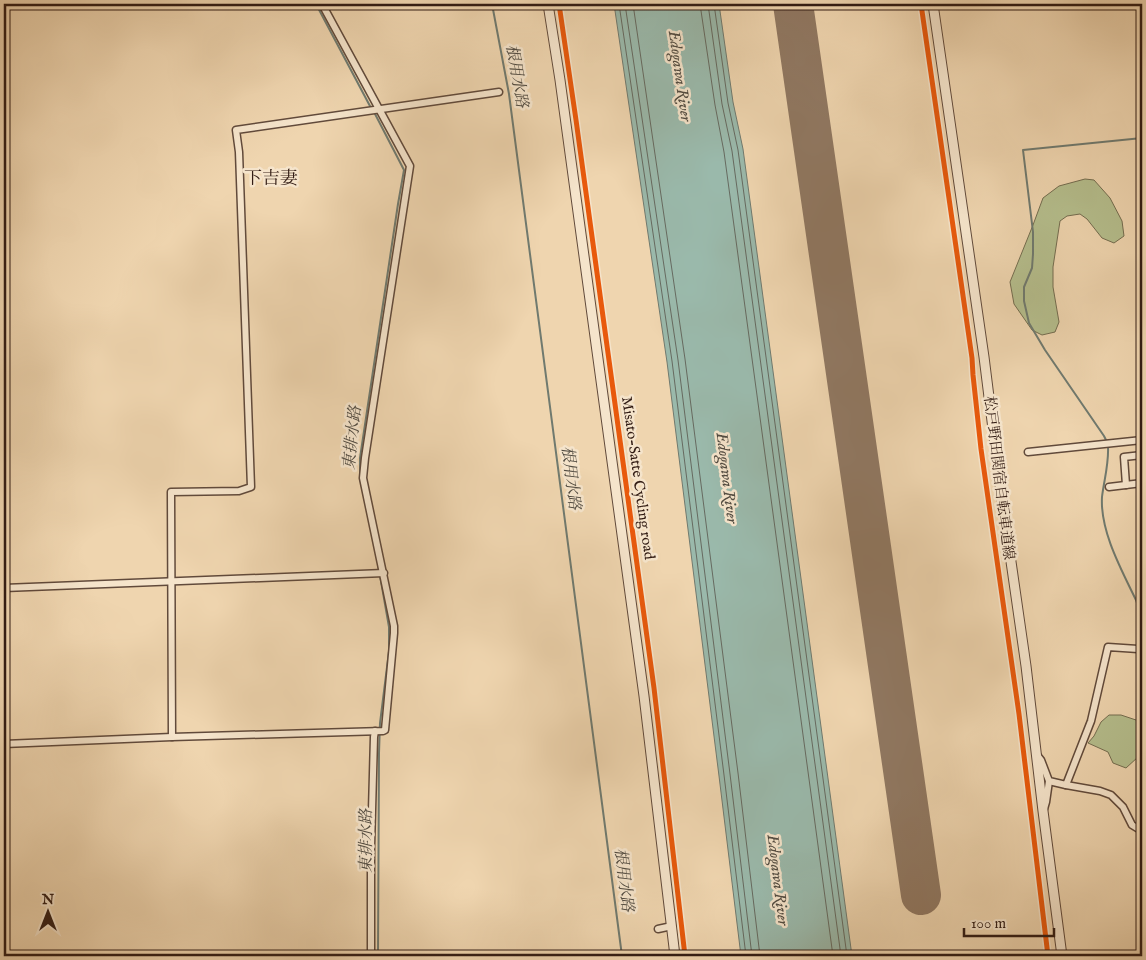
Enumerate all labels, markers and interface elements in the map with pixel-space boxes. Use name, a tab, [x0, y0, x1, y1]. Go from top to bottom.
water label: Edogawa River	[663, 28, 695, 124]
water label: 根用水路	[501, 43, 532, 110]
district label: 下吉妻	[244, 168, 298, 191]
street label: Misato-Satte Cycling road	[617, 395, 659, 562]
street label: 松戸野田関宿自転車道線	[980, 395, 1018, 561]
water label: 東排水路	[340, 404, 366, 471]
water label: Edogawa River	[710, 430, 742, 526]
water label: 根用水路	[556, 445, 584, 512]
water label: 東排水路	[357, 808, 377, 873]
water label: Edogawa River	[761, 832, 793, 928]
water label: 根用水路	[609, 847, 637, 914]
north arrow	[22, 888, 72, 938]
text: N	[41, 891, 54, 909]
scale bar	[964, 905, 1054, 937]
text: 100 m	[971, 914, 1007, 933]

